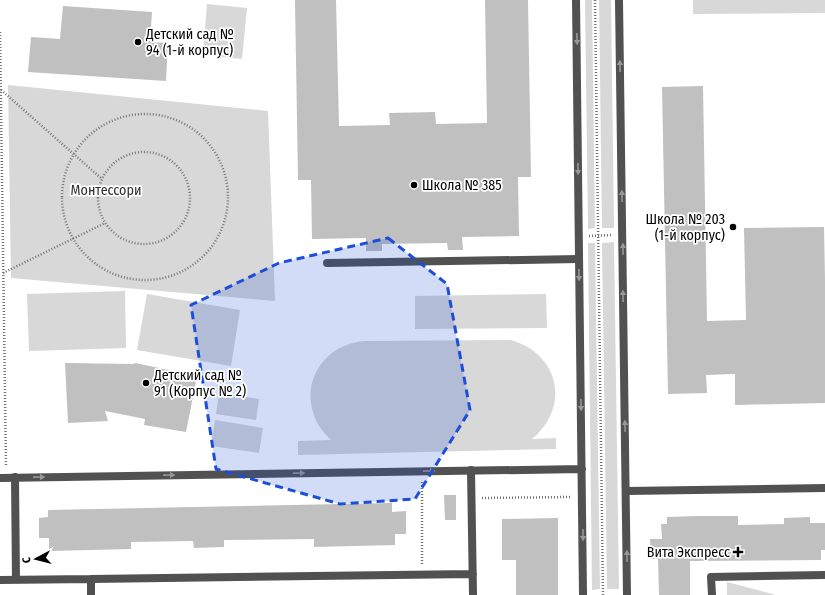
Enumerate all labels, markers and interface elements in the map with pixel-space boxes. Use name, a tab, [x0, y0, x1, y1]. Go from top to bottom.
place label: Детский сад № 94 (1-й корпус)	[145, 26, 234, 59]
one-way arrow	[573, 33, 580, 45]
marker: Детский сад № 94 (1-й корпус)	[133, 37, 143, 47]
one-way arrow	[617, 59, 623, 72]
one-way arrow	[575, 163, 581, 176]
place label: Школа № 385	[422, 177, 502, 194]
marker: Школа № 385	[409, 180, 419, 190]
park label: Монтессори	[71, 182, 141, 199]
one-way arrow	[619, 189, 625, 202]
place label: Школа № 203 (1-й корпус)	[645, 211, 725, 244]
marker: Школа № 203 (1-й корпус)	[728, 222, 738, 232]
one-way arrow	[620, 242, 626, 255]
one-way arrow	[576, 269, 582, 282]
one-way arrow	[620, 289, 626, 302]
place label: Детский сад № 91 (Корпус № 2)	[153, 367, 246, 400]
marker: Детский сад № 91 (Корпус № 2)	[141, 378, 151, 388]
one-way arrow	[578, 399, 584, 412]
one-way arrow	[622, 419, 628, 432]
one-way arrow	[423, 468, 436, 474]
one-way arrow	[293, 470, 306, 476]
one-way arrow	[163, 472, 176, 478]
one-way arrow	[33, 474, 46, 480]
one-way arrow	[579, 529, 586, 541]
north arrow	[16, 539, 56, 579]
place label: Вита Экспресс	[647, 544, 730, 561]
marker: Вита Экспресс	[733, 547, 743, 557]
one-way arrow	[624, 549, 630, 562]
text: С	[20, 556, 33, 564]

